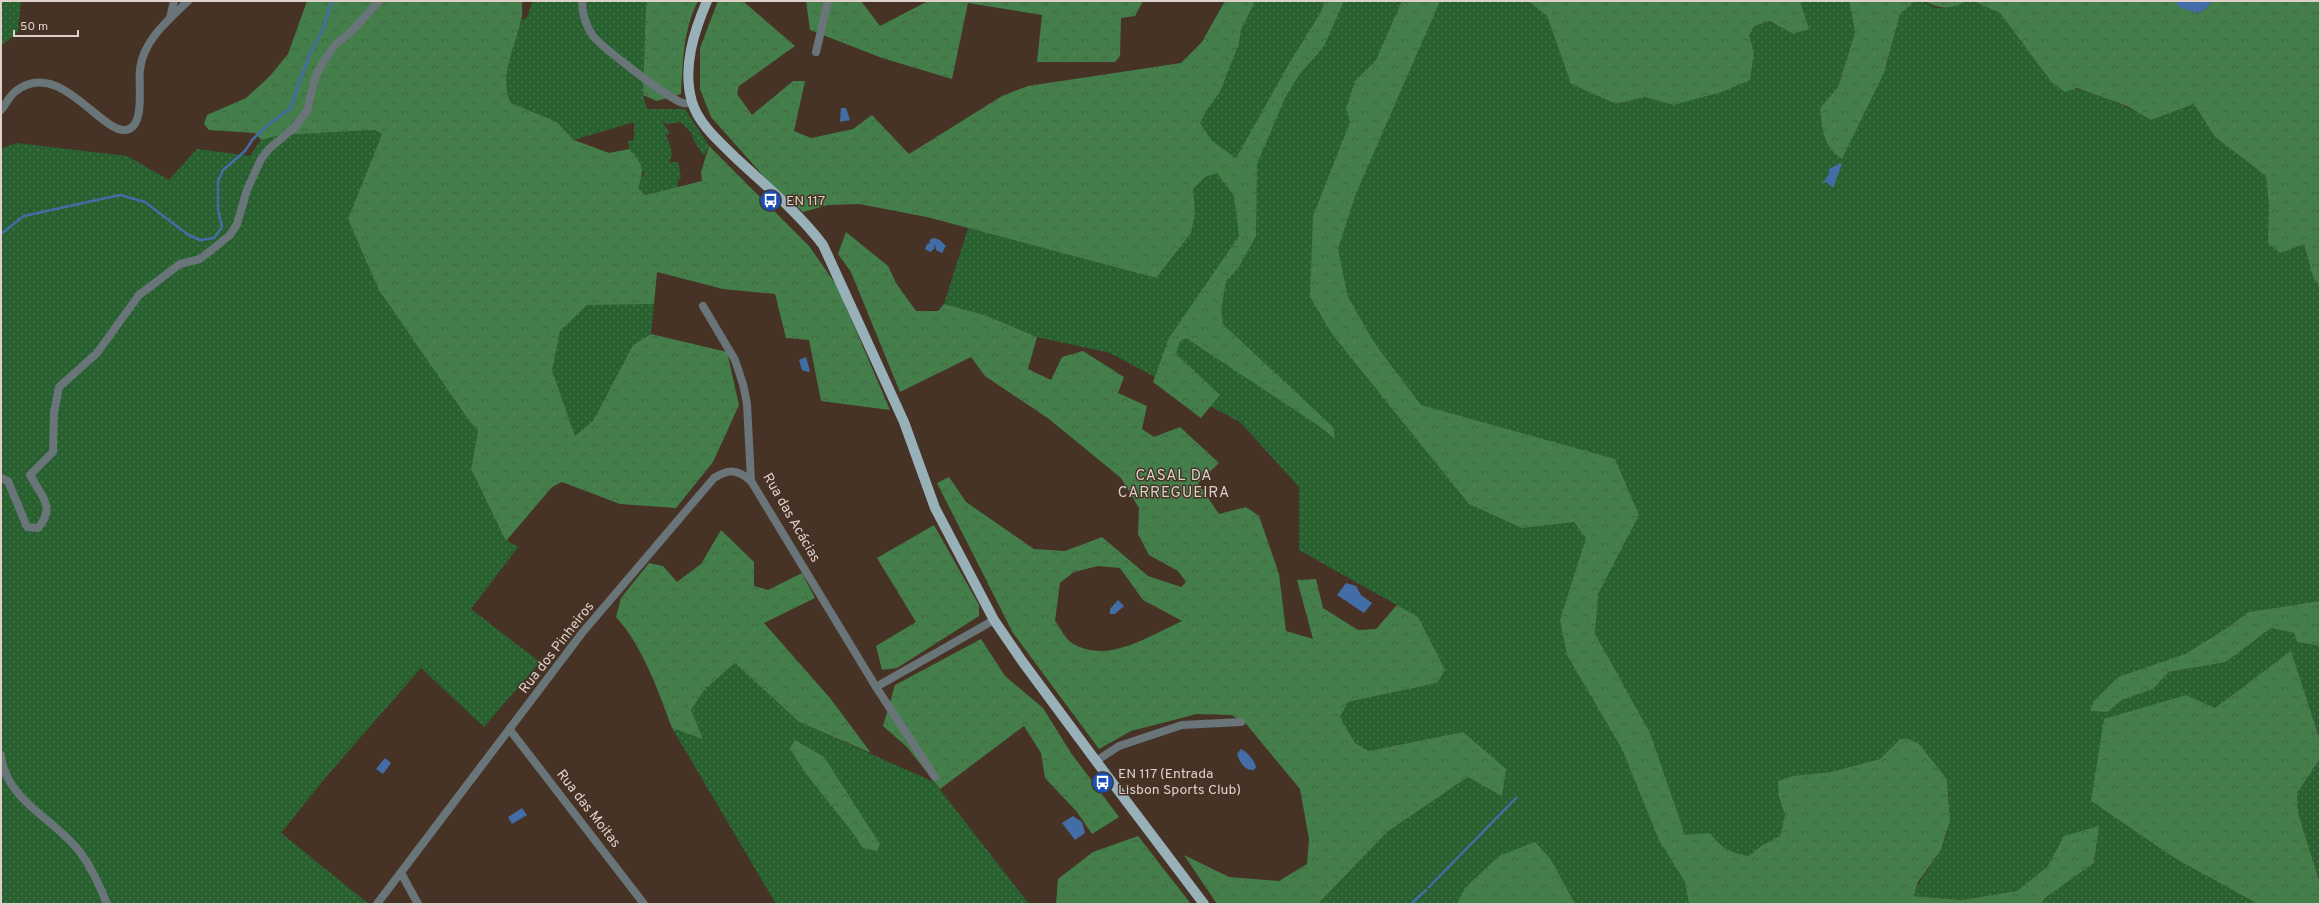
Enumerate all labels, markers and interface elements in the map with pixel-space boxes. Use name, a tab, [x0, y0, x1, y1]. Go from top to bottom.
scale bar	[14, 12, 78, 38]
text: 50 m	[20, 19, 48, 35]
bus stop icon: EN 117	[758, 188, 784, 214]
place label: EN 117	[786, 193, 825, 210]
district label: CASAL DA CARREGUEIRA	[1118, 467, 1230, 503]
street label: Rua das Acácias	[759, 470, 823, 566]
street label: Rua dos Pinheiros	[516, 599, 598, 697]
place label: EN 117 (Entrada Lisbon Sports Club)	[1118, 766, 1241, 799]
street label: Rua das Moitas	[552, 767, 624, 851]
bus stop icon: EN 117 (Entrada Lisbon Sports Club)	[1090, 769, 1116, 795]

